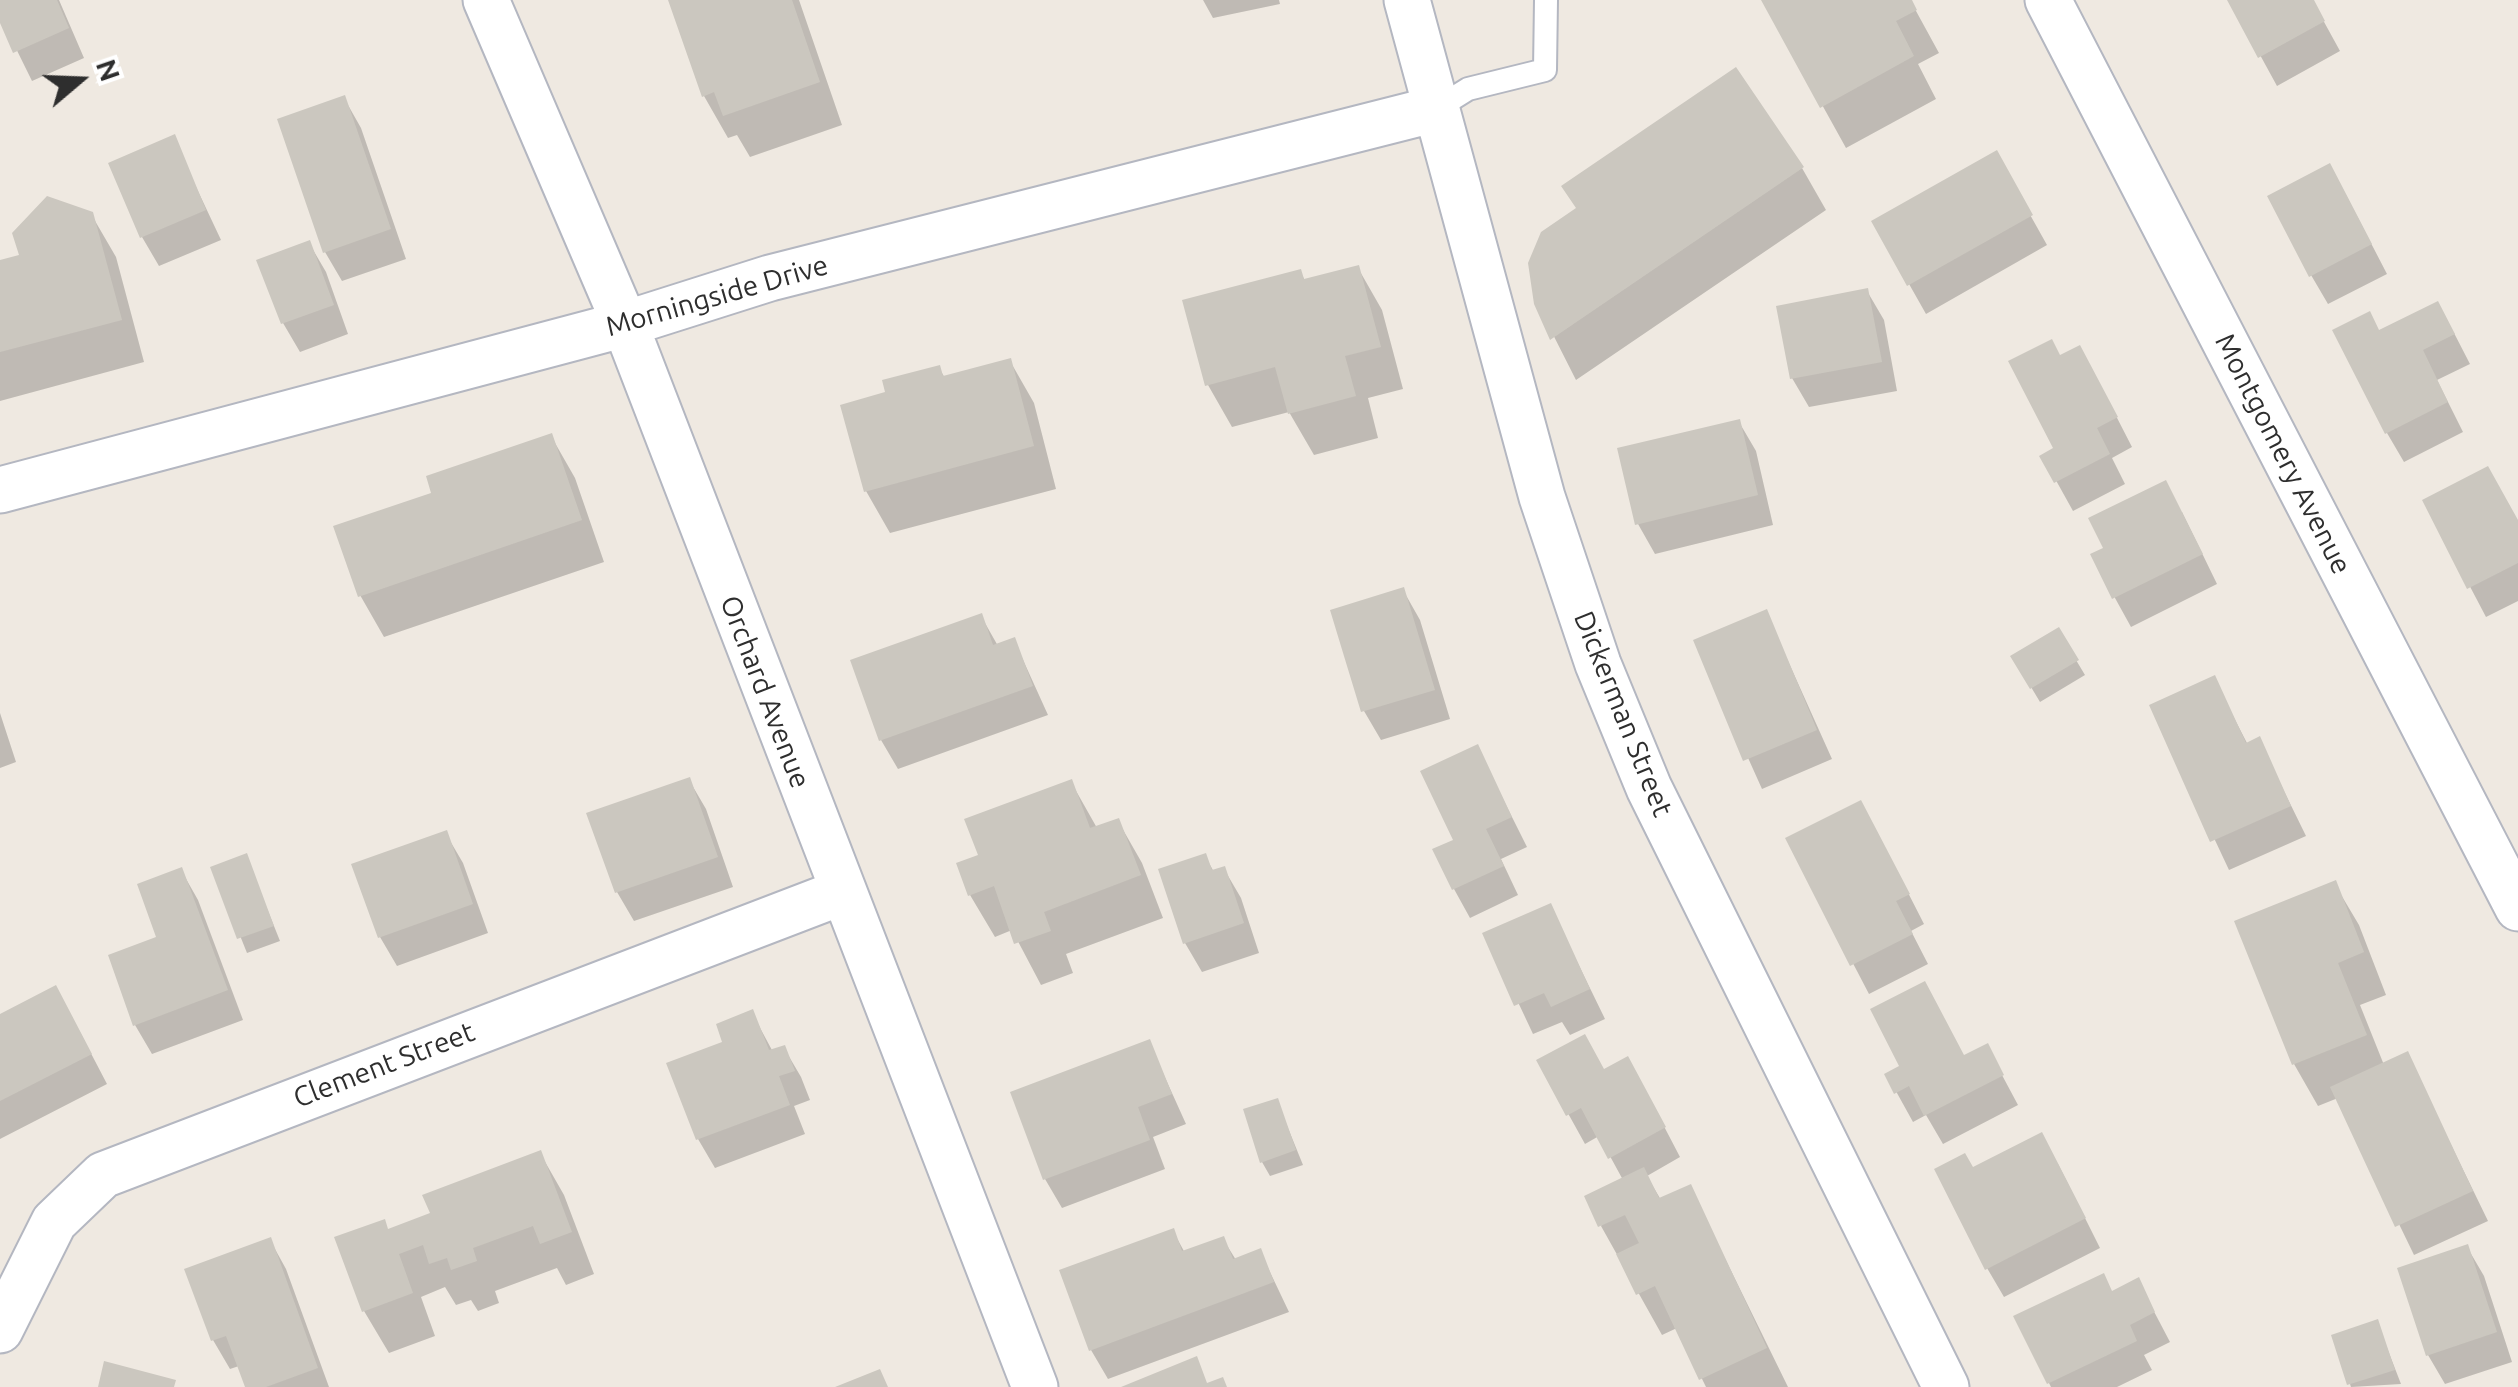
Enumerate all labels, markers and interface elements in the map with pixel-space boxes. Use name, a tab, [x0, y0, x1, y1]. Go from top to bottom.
north arrow	[30, 30, 130, 130]
text: N	[91, 55, 127, 85]
street label: Morningside Drive	[602, 248, 832, 344]
street label: Montgomery Avenue	[2208, 328, 2358, 580]
street label: Orchard Avenue	[713, 591, 817, 793]
street label: Dickerman Street	[1567, 606, 1679, 822]
street label: Clement Street	[289, 1015, 479, 1115]

